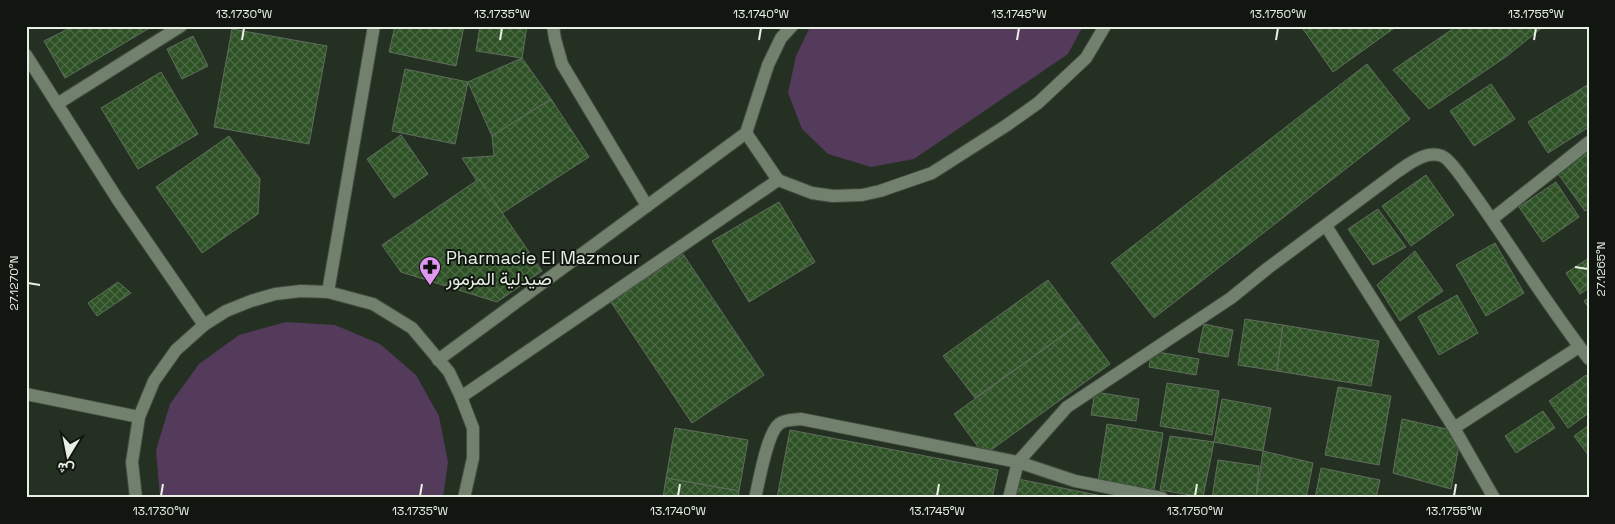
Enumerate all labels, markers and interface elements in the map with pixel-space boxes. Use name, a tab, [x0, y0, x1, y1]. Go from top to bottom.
text: 13.1730°W	[216, 6, 273, 22]
text: 13.1735°W	[474, 6, 531, 22]
text: 13.1740°W	[733, 6, 790, 22]
text: 13.1745°W	[991, 6, 1047, 22]
text: 13.1750°W	[1250, 6, 1307, 22]
text: 13.1755°W	[1508, 6, 1565, 22]
text: 27.1265°N	[1593, 242, 1609, 297]
place label: Pharmacie El Mazmour صيدلية المزمور	[445, 246, 640, 290]
pharmacy icon: Pharmacie El Mazmour صيدلية المزمور	[418, 255, 442, 286]
text: 27.1270°N	[6, 256, 22, 310]
north arrow	[42, 432, 92, 482]
text: ش	[56, 458, 76, 479]
text: 13.1730°W	[133, 503, 190, 519]
text: 13.1735°W	[392, 503, 449, 519]
text: 13.1740°W	[650, 503, 707, 519]
text: 13.1745°W	[909, 503, 965, 519]
text: 13.1750°W	[1167, 503, 1224, 519]
text: 13.1755°W	[1426, 503, 1483, 519]

